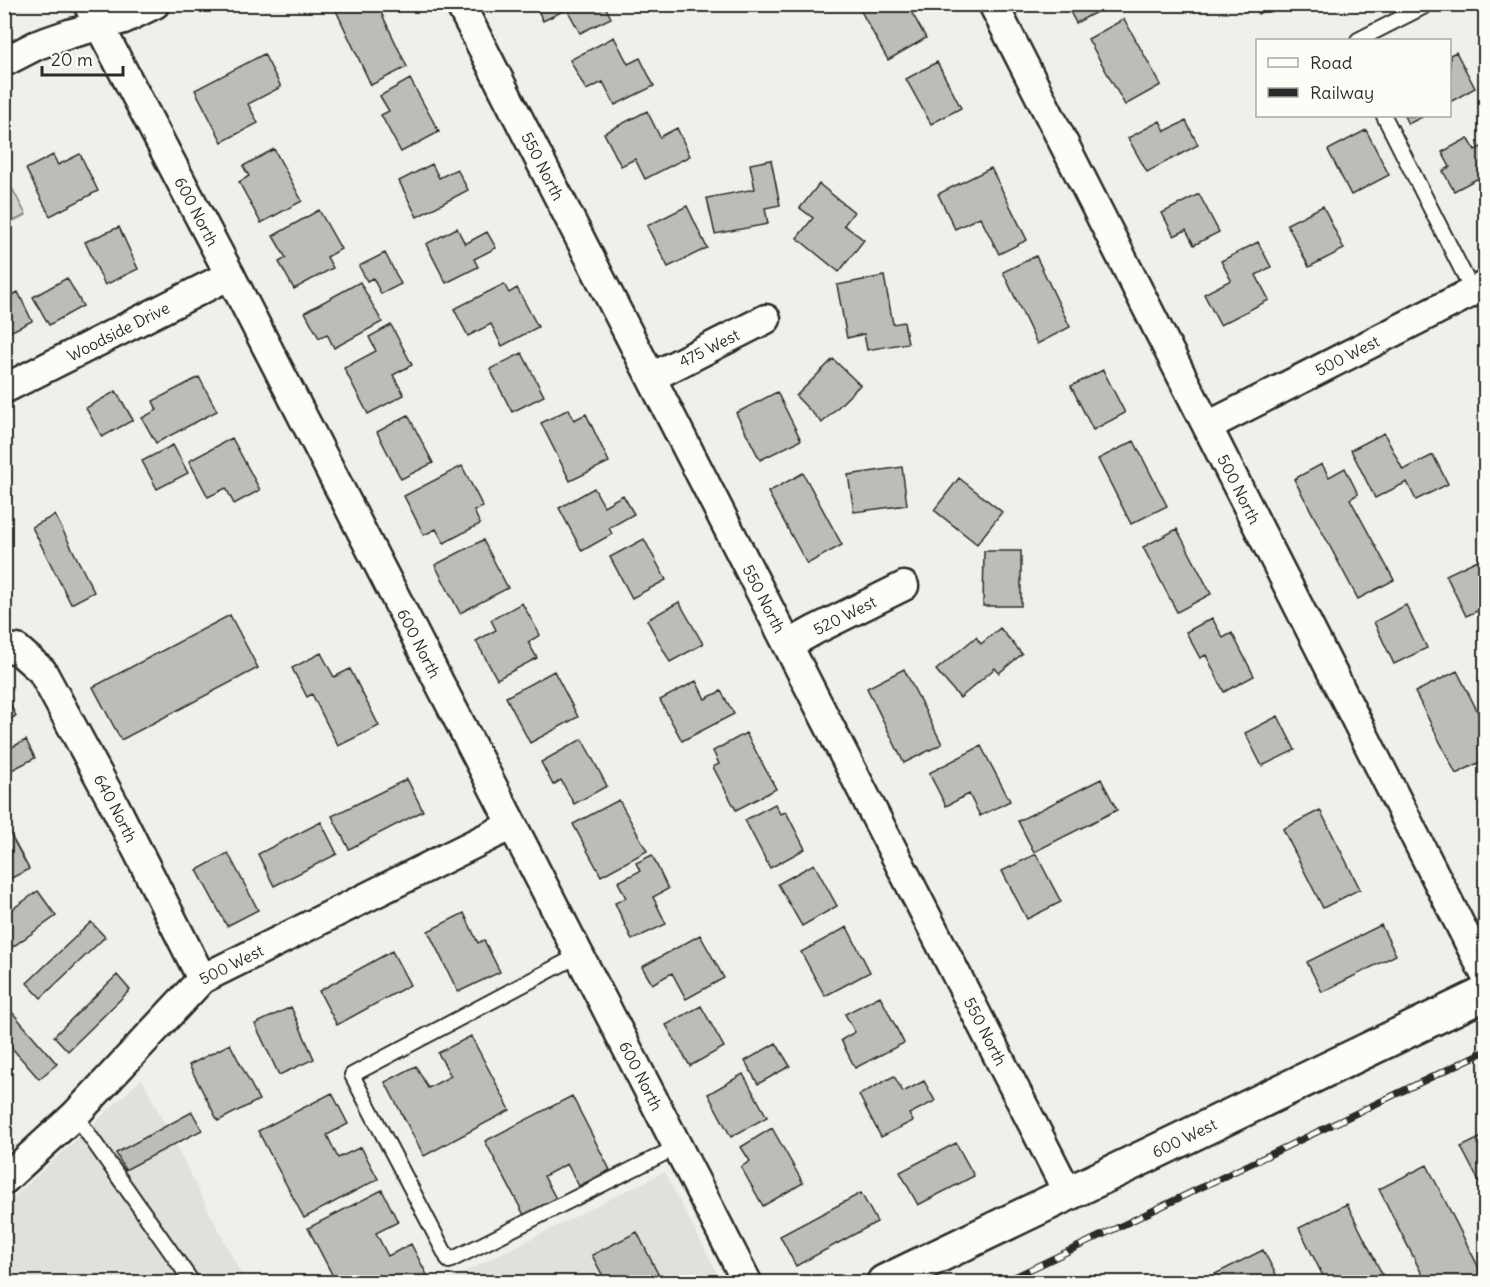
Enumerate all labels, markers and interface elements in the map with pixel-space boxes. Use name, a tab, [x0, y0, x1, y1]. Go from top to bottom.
scale bar	[42, 39, 123, 77]
legend	[1256, 39, 1451, 117]
text: 20 m	[51, 48, 93, 71]
text: Road	[1310, 51, 1353, 74]
text: Railway	[1310, 81, 1374, 104]
street label: 550 North	[517, 129, 569, 203]
street label: 600 North	[170, 173, 223, 249]
street label: Woodside Drive	[64, 297, 173, 365]
street label: 475 West	[675, 324, 743, 372]
street label: 500 West	[1312, 331, 1383, 380]
street label: 500 North	[1213, 451, 1265, 527]
street label: 550 North	[738, 561, 790, 636]
street label: 520 West	[810, 591, 880, 639]
street label: 600 North	[393, 605, 445, 681]
street label: 640 North	[90, 771, 142, 845]
street label: 500 West	[196, 940, 267, 989]
street label: 550 North	[960, 994, 1011, 1069]
street label: 600 North	[615, 1038, 667, 1114]
street label: 600 West	[1149, 1114, 1220, 1162]

